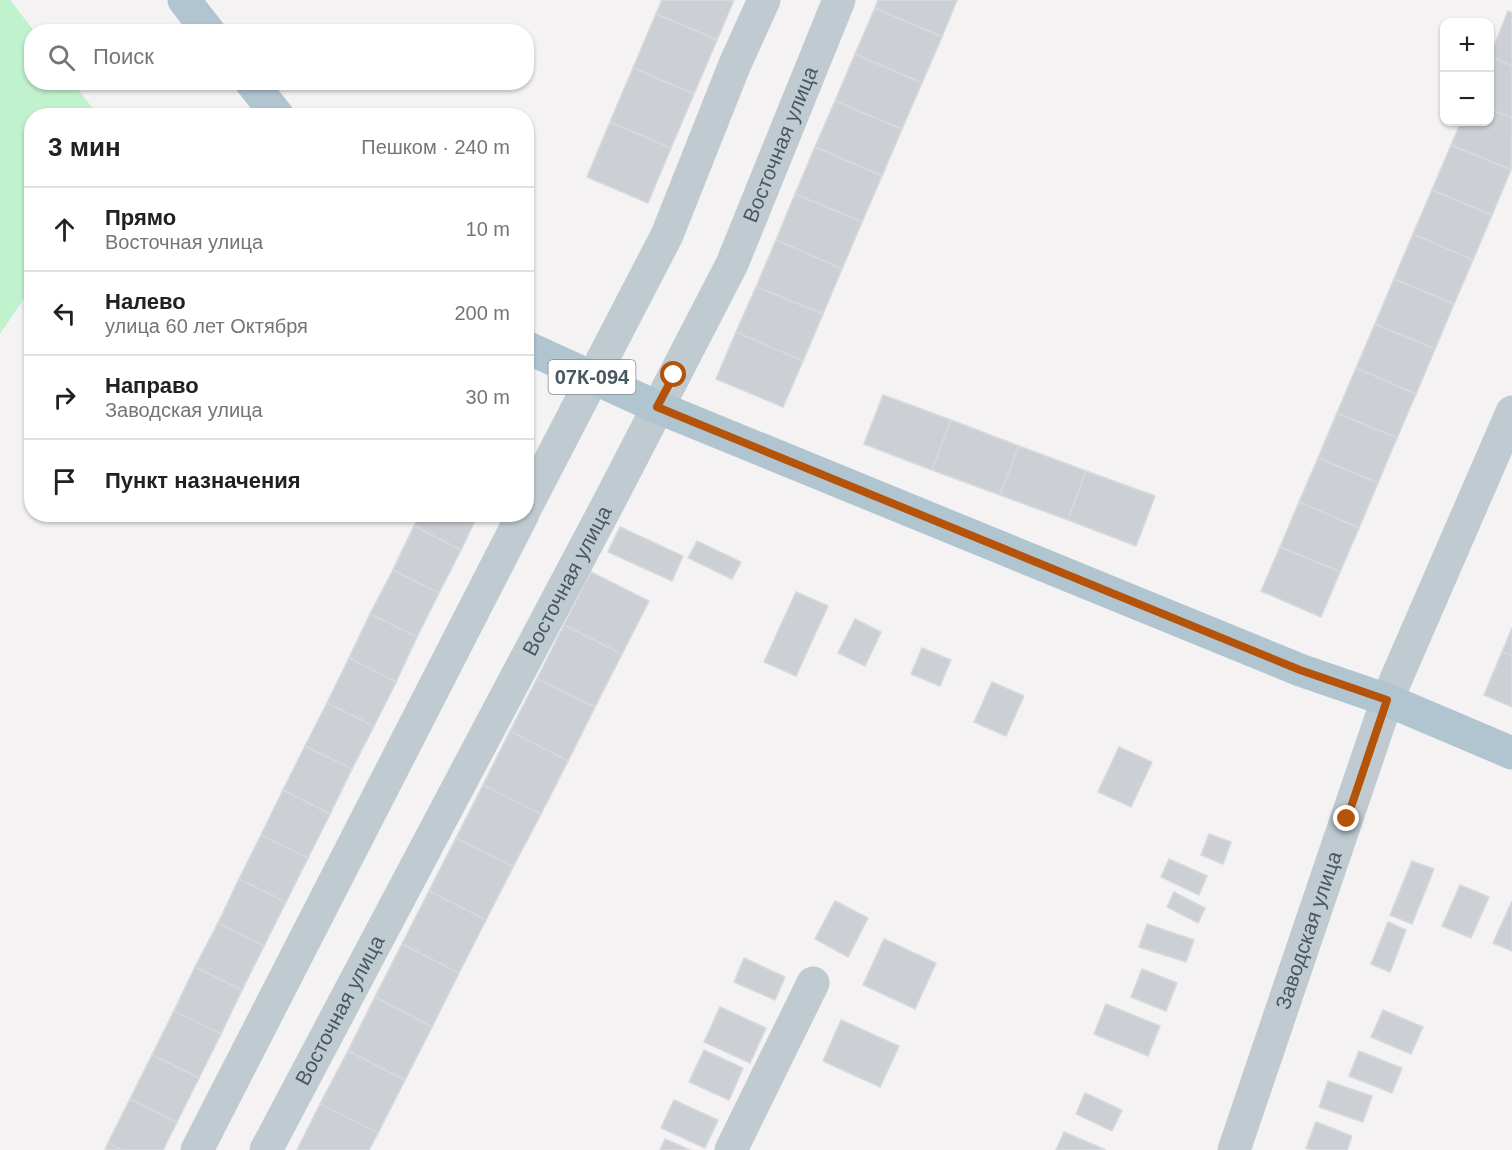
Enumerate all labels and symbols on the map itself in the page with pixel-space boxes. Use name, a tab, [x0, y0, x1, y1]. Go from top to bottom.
street label: Восточная улица	[738, 63, 822, 226]
road number: 07К-094	[548, 360, 636, 394]
route start	[660, 361, 686, 387]
street label: Восточная улица	[518, 502, 616, 659]
route end	[1333, 805, 1359, 831]
street label: Заводская улица	[1271, 848, 1346, 1012]
street label: Восточная улица	[290, 931, 389, 1089]

